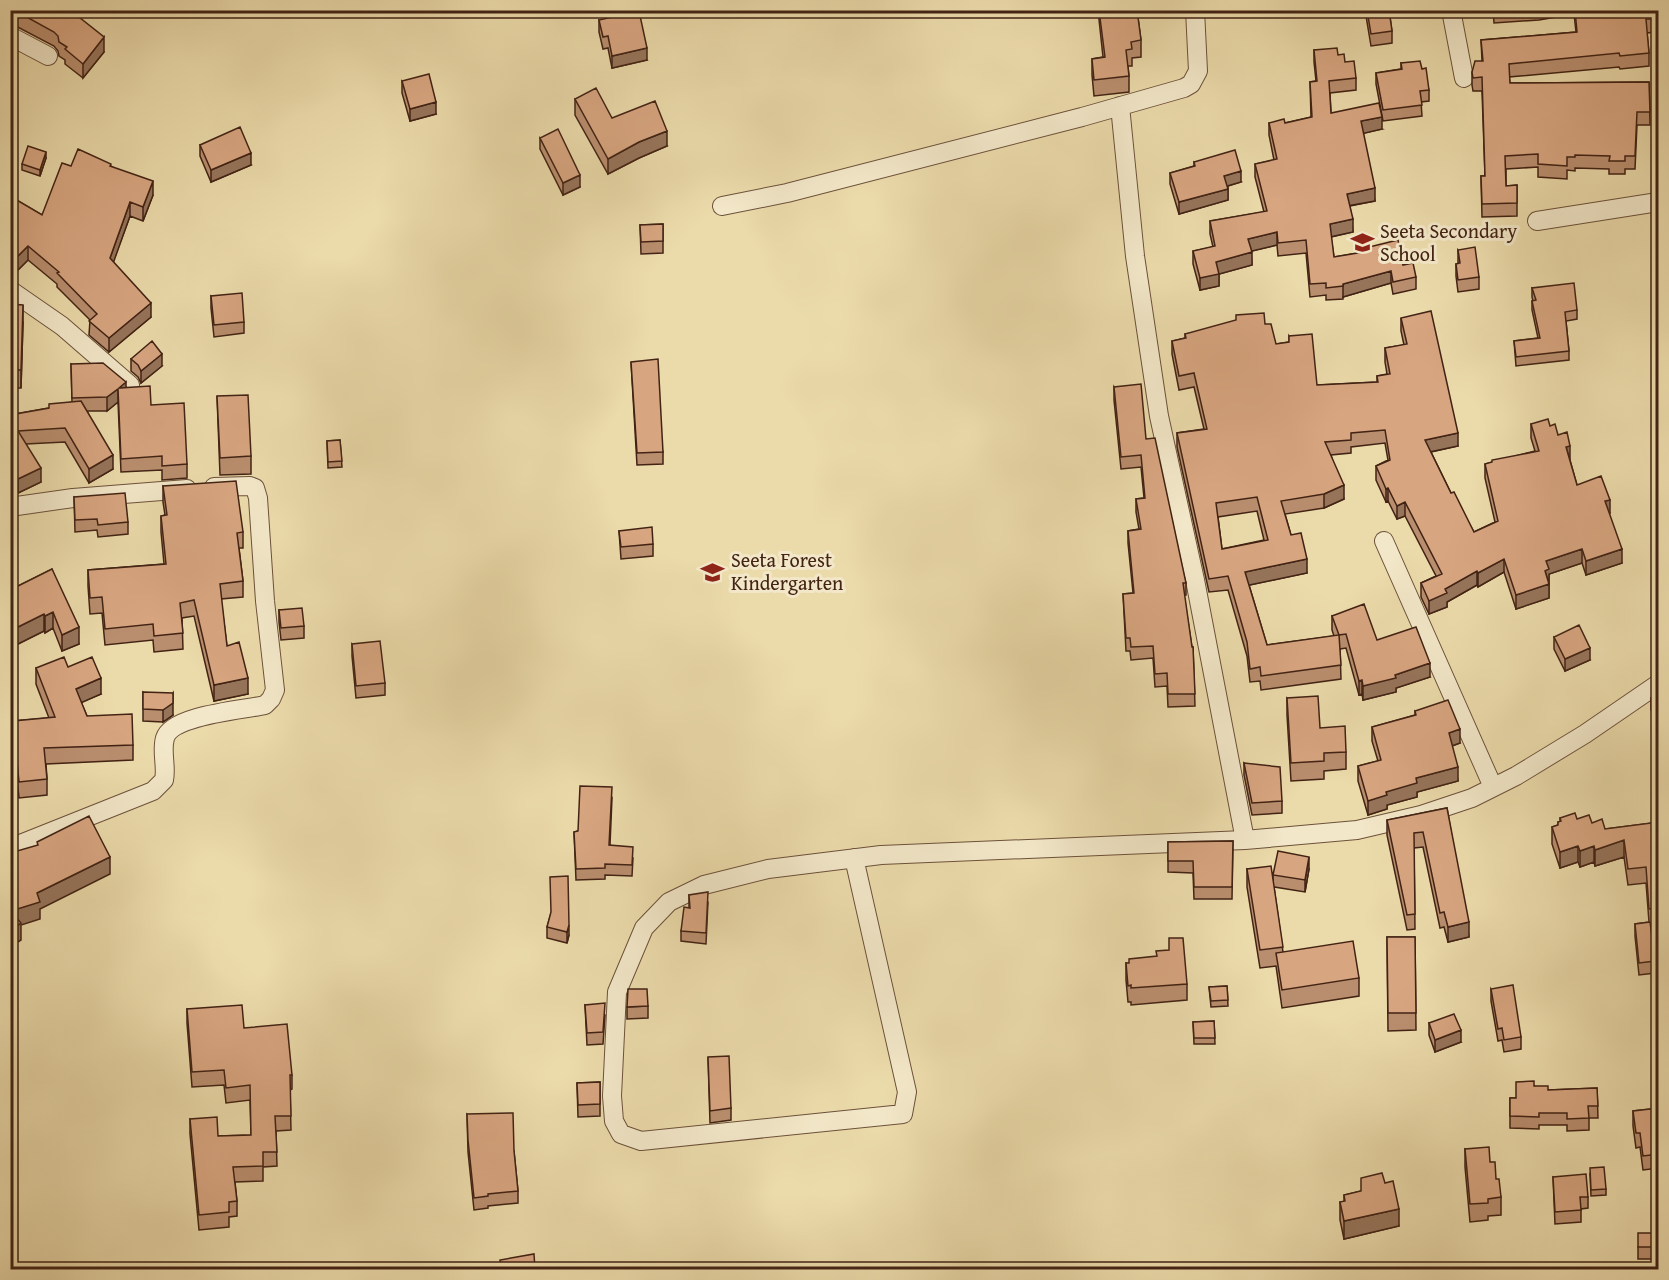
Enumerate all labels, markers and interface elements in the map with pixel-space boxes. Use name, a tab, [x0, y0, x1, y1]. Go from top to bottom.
place label: Seeta Secondary School	[1380, 216, 1517, 268]
school or university icon: Seeta Secondary School	[1349, 229, 1375, 255]
place label: Seeta Forest Kindergarten	[731, 545, 843, 597]
school or university icon: Seeta Forest Kindergarten	[700, 559, 726, 585]

